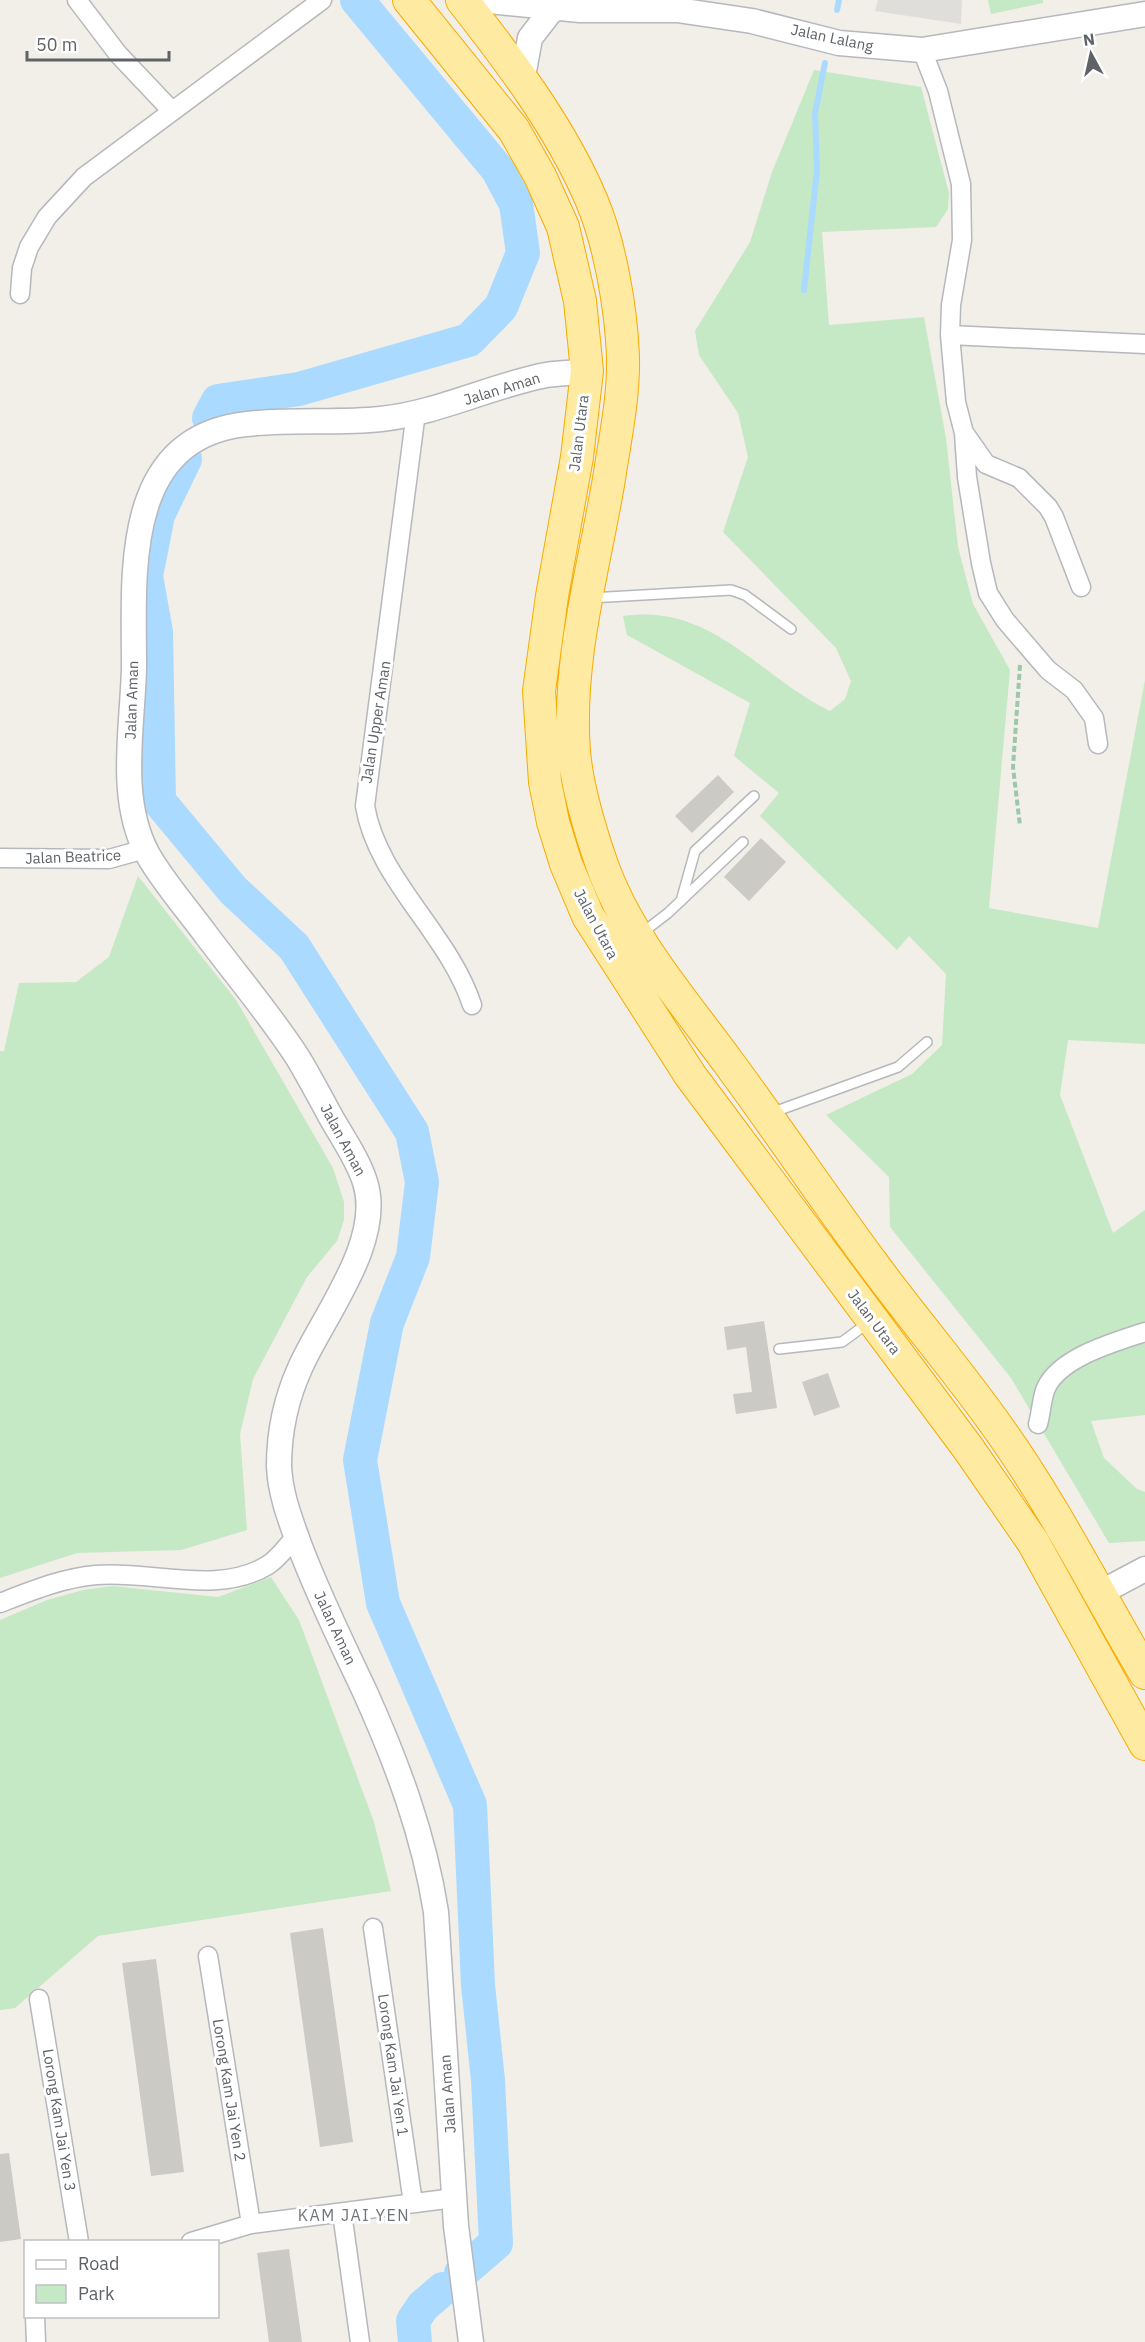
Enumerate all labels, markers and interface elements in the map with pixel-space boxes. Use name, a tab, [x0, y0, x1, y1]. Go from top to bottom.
street label: Jalan Lalang	[789, 20, 875, 56]
scale bar	[27, 24, 170, 62]
north arrow	[1061, 24, 1121, 84]
text: N	[1082, 28, 1096, 50]
text: 50 m	[36, 33, 78, 56]
street label: Jalan Aman	[461, 368, 542, 409]
street label: Jalan Utara	[564, 394, 593, 472]
street label: Jalan Upper Aman	[356, 659, 395, 785]
street label: Jalan Aman	[121, 660, 142, 740]
street label: Jalan Beatrice	[25, 845, 121, 868]
street label: Jalan Utara	[570, 885, 623, 962]
street label: Jalan Aman	[316, 1100, 370, 1179]
street label: Jalan Utara	[844, 1285, 905, 1358]
street label: Jalan Aman	[310, 1588, 361, 1668]
street label: Lorong Kam Jai Yen 1	[374, 1992, 413, 2138]
street label: Lorong Kam Jai Yen 2	[209, 2017, 250, 2162]
street label: Lorong Kam Jai Yen 3	[39, 2047, 80, 2192]
street label: Jalan Aman	[435, 2054, 460, 2134]
district label: KAM JAI YEN	[298, 2205, 410, 2225]
legend	[24, 2240, 219, 2318]
text: Road	[78, 2252, 119, 2275]
text: Park	[78, 2282, 115, 2305]

